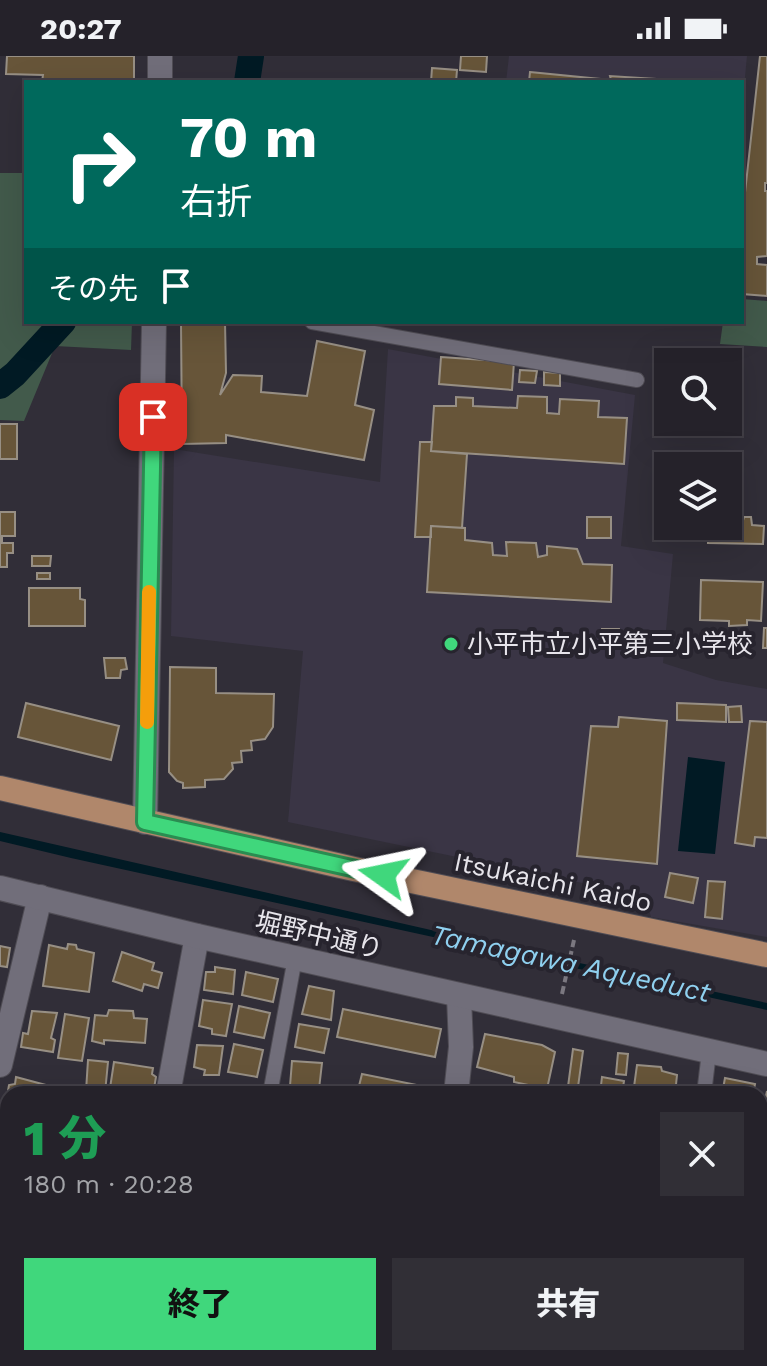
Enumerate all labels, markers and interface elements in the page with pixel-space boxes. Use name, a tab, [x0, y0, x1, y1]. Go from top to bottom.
text: 20:27	[40, 11, 122, 46]
text: 70 m	[180, 105, 317, 171]
icon: right	[48, 112, 152, 216]
text: 右折	[180, 181, 252, 223]
icon: arrive	[154, 264, 198, 308]
text: その先	[48, 271, 138, 306]
map controls	[654, 348, 742, 540]
button: search	[654, 348, 742, 436]
pin	[119, 383, 187, 451]
icon: arrive	[131, 395, 175, 439]
button: layers	[654, 452, 742, 540]
place label: 小平市立小平第三小学校	[467, 629, 753, 659]
marker: 小平市立小平第三小学校	[442, 635, 460, 653]
position arrow	[341, 833, 425, 917]
street label: Itsukaichi Kaido	[452, 846, 654, 918]
street label: 堀野中通り	[252, 906, 386, 964]
water label: Tamagawa Aqueduct	[428, 918, 714, 1009]
text: 1 分	[24, 1110, 106, 1167]
button: close	[660, 1112, 744, 1196]
text: 180 m · 20:28	[24, 1169, 194, 1199]
button: 終了	[24, 1258, 376, 1350]
button: 共有	[392, 1258, 744, 1350]

